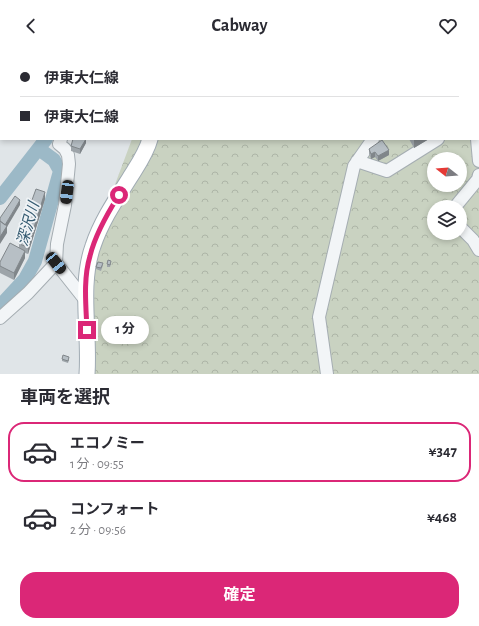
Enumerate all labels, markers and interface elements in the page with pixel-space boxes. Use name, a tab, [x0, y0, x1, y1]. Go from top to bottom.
icon: back	[20, 15, 42, 37]
icon: heart	[437, 15, 459, 37]
text: Cabway	[211, 17, 268, 35]
text: 伊東大仁線	[44, 71, 119, 86]
text: 伊東大仁線	[44, 110, 119, 125]
north arrow	[427, 152, 467, 192]
map controls	[427, 152, 467, 240]
car	[60, 179, 74, 205]
route start	[110, 186, 128, 204]
water label: 深沢川	[14, 198, 42, 248]
button: layers	[427, 200, 467, 240]
car	[44, 250, 68, 276]
callout: 1 分	[101, 316, 149, 344]
route end	[78, 321, 96, 339]
text: 1 分	[115, 323, 135, 336]
text: 車両を選択	[20, 389, 110, 407]
icon: car	[22, 434, 58, 470]
text: エコノミー	[70, 436, 145, 451]
text: ¥347	[429, 444, 457, 459]
text: 1 分 · 09:55	[70, 458, 124, 471]
icon: car	[22, 500, 58, 536]
text: コンフォート	[70, 502, 160, 517]
text: ¥468	[427, 510, 457, 525]
text: 2 分 · 09:56	[70, 524, 126, 537]
button: 確定	[20, 572, 459, 618]

